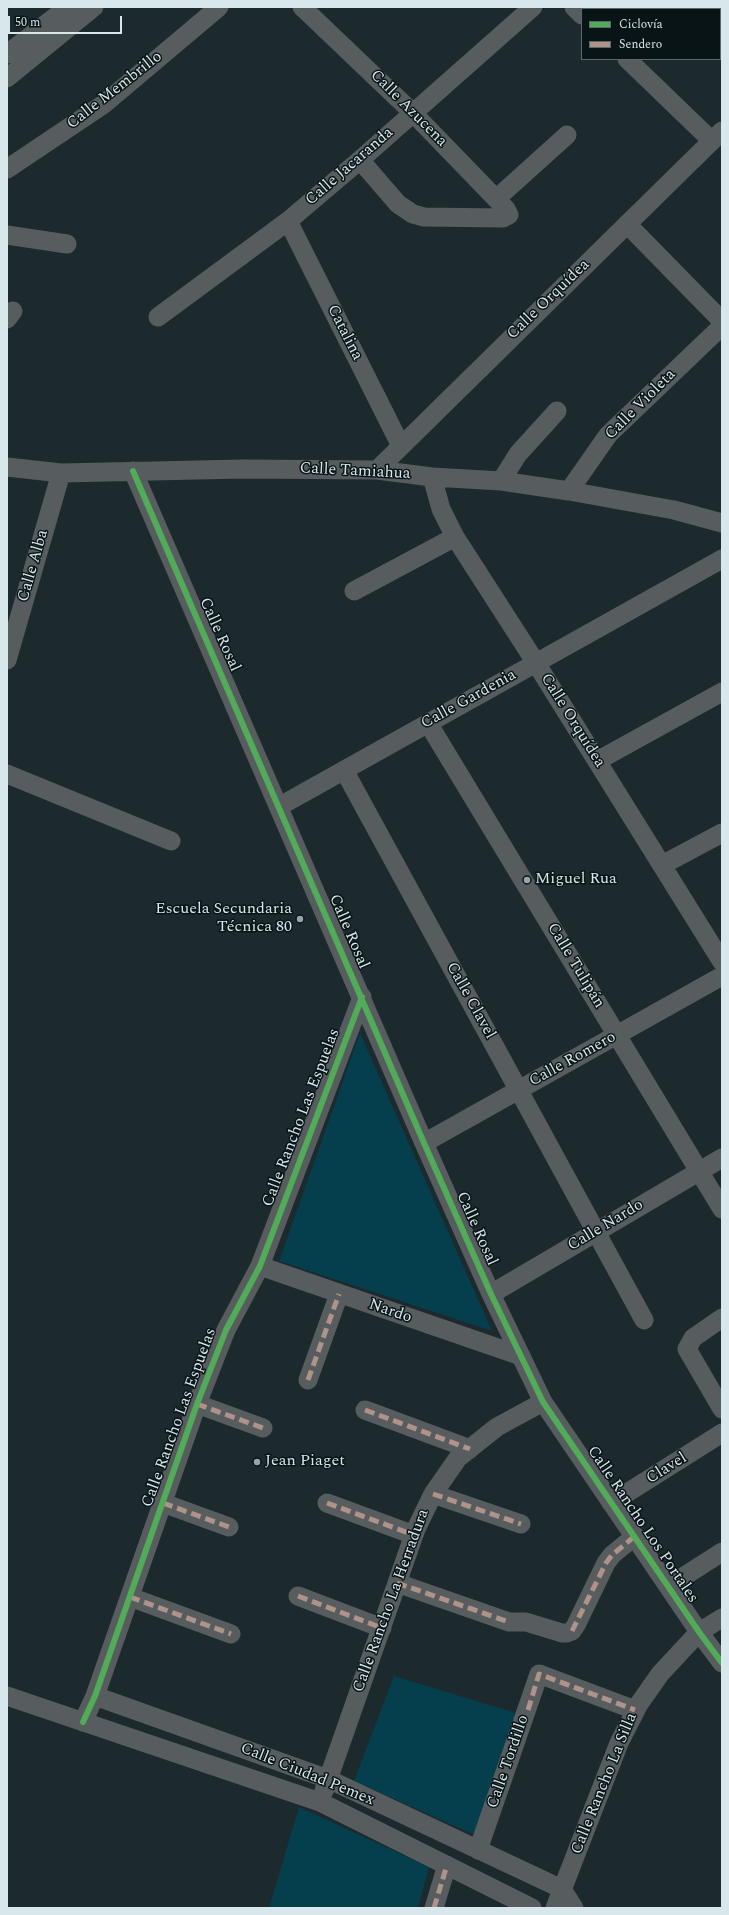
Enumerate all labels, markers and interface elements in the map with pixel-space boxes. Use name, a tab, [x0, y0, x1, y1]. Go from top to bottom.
scale bar	[10, 8, 124, 34]
legend	[581, 8, 721, 60]
text: 50 m	[15, 13, 40, 32]
text: Ciclovía	[619, 15, 663, 34]
text: Sendero	[619, 35, 662, 54]
street label: Calle Membrillo	[64, 48, 166, 134]
street label: Calle Azucena	[365, 66, 451, 152]
street label: Calle Jacaranda	[302, 124, 398, 210]
street label: Calle Orquídea	[504, 256, 594, 344]
street label: Catalina	[322, 302, 366, 364]
street label: Calle Violeta	[602, 366, 680, 444]
street label: Calle Tamiahua	[299, 460, 411, 484]
street label: Calle Alba	[15, 528, 53, 604]
street label: Calle Rosal	[194, 595, 244, 675]
street label: Calle Gardenia	[418, 666, 520, 734]
street label: Calle Orquídea	[535, 670, 609, 772]
place label: Miguel Rua	[535, 870, 617, 890]
marker: Miguel Rua	[522, 875, 532, 885]
street label: Calle Rosal	[324, 892, 372, 972]
place label: Escuela Secundaria Técnica 80	[155, 900, 292, 938]
marker: Escuela Secundaria Técnica 80	[295, 914, 305, 924]
street label: Calle Tulipán	[542, 920, 608, 1012]
street label: Calle Clavel	[441, 959, 499, 1043]
street label: Calle Rancho Las Espuelas	[259, 1026, 345, 1210]
street label: Calle Romero	[526, 1028, 620, 1092]
street label: Calle Rosal	[451, 1189, 501, 1269]
street label: Calle Nardo	[565, 1196, 647, 1256]
street label: Nardo	[366, 1296, 414, 1328]
street label: Calle Rancho Las Espuelas	[139, 1326, 221, 1510]
street label: Calle Rancho Los Portales	[582, 1443, 702, 1607]
street label: Clavel	[643, 1449, 691, 1489]
place label: Jean Piaget	[265, 1452, 345, 1472]
marker: Jean Piaget	[252, 1457, 262, 1467]
street label: Calle Rancho La Herradura	[350, 1507, 434, 1695]
street label: Calle Rancho La Silla	[568, 1711, 642, 1857]
street label: Calle Tordillo	[484, 1713, 534, 1811]
street label: Calle Ciudad Pemex	[237, 1739, 377, 1811]

